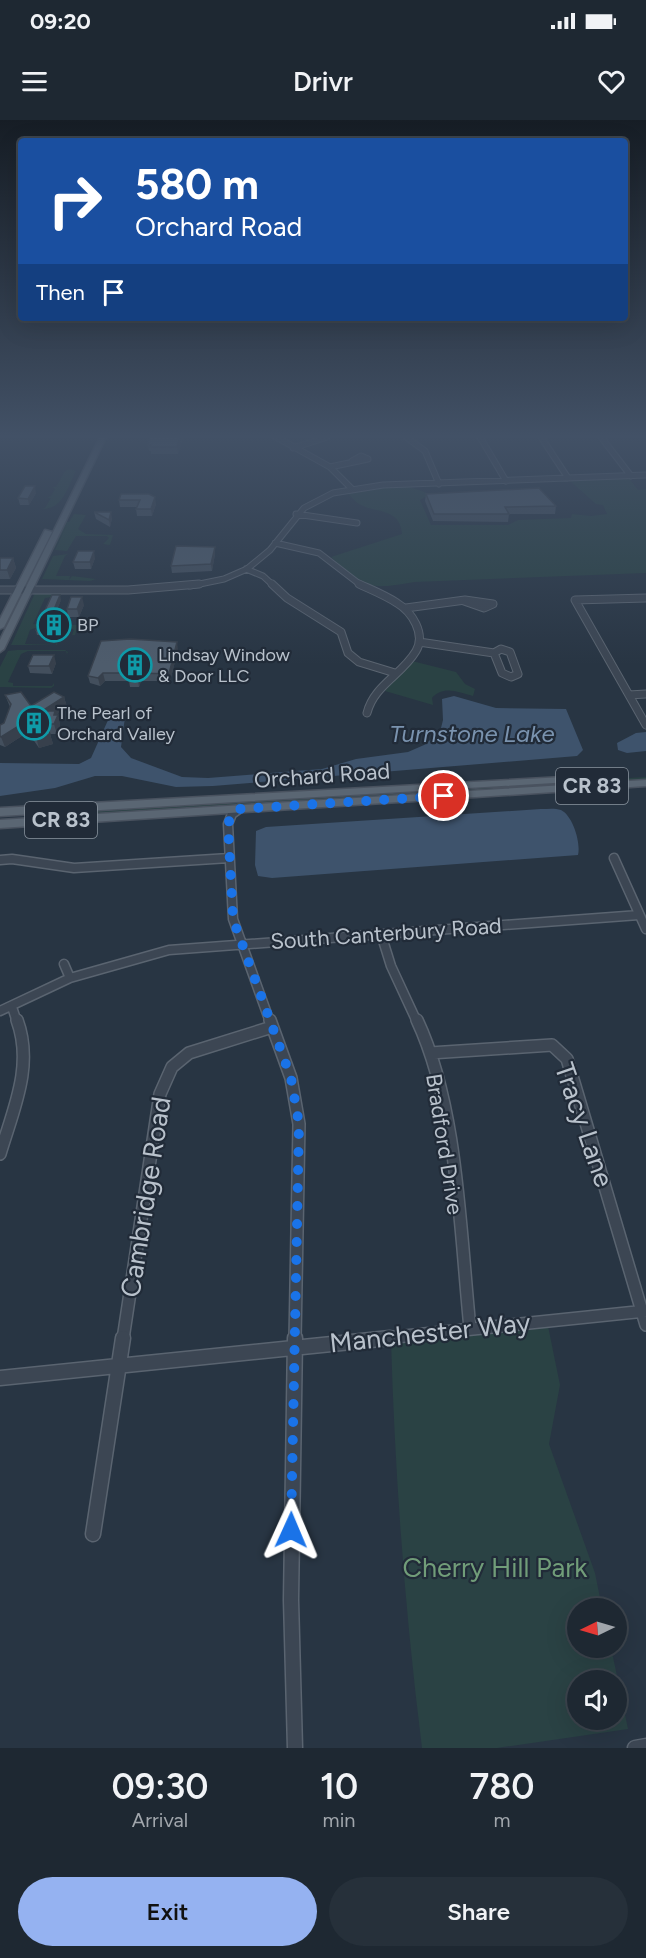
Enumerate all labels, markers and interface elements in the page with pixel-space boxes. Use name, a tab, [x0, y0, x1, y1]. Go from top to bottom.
text: 09:20	[30, 8, 91, 35]
icon: menu	[18, 65, 51, 98]
text: Drivr	[293, 65, 353, 98]
icon: heart	[595, 65, 628, 98]
text: 580 m	[135, 159, 259, 210]
icon: right	[36, 162, 114, 240]
text: Orchard Road	[135, 210, 302, 243]
icon: arrive	[97, 276, 130, 309]
text: Then	[36, 279, 85, 306]
building icon: BP	[36, 607, 72, 643]
place label: BP	[77, 614, 98, 636]
place label: Lindsay Window & Door LLC	[158, 644, 290, 687]
building icon: Lindsay Window & Door LLC	[117, 647, 153, 683]
place label: The Pearl of Orchard Valley	[57, 702, 176, 745]
building icon: The Pearl of Orchard Valley	[16, 705, 52, 741]
water label: Turnstone Lake	[389, 719, 555, 748]
street label: Orchard Road	[253, 757, 391, 794]
road number: CR 83	[556, 768, 628, 804]
pin	[418, 770, 469, 821]
icon: arrive	[427, 779, 460, 812]
road number: CR 83	[25, 802, 97, 838]
street label: South Canterbury Road	[269, 912, 503, 955]
street label: Tracy Lane	[548, 1058, 621, 1191]
street label: Bradford Drive	[420, 1072, 469, 1217]
street label: Cambridge Road	[113, 1094, 178, 1300]
street label: Manchester Way	[328, 1306, 532, 1359]
position arrow	[259, 1498, 323, 1562]
park label: Cherry Hill Park	[403, 1551, 588, 1584]
north arrow	[567, 1598, 627, 1658]
map controls	[567, 1598, 627, 1730]
button: sound	[567, 1670, 627, 1730]
text: 09:30	[111, 1765, 208, 1808]
text: 10	[320, 1765, 358, 1808]
text: 780	[470, 1765, 535, 1808]
text: Arrival	[132, 1808, 188, 1832]
text: min	[323, 1808, 355, 1832]
text: m	[494, 1808, 511, 1832]
button: Exit	[18, 1877, 317, 1946]
button: Share	[329, 1877, 628, 1946]

